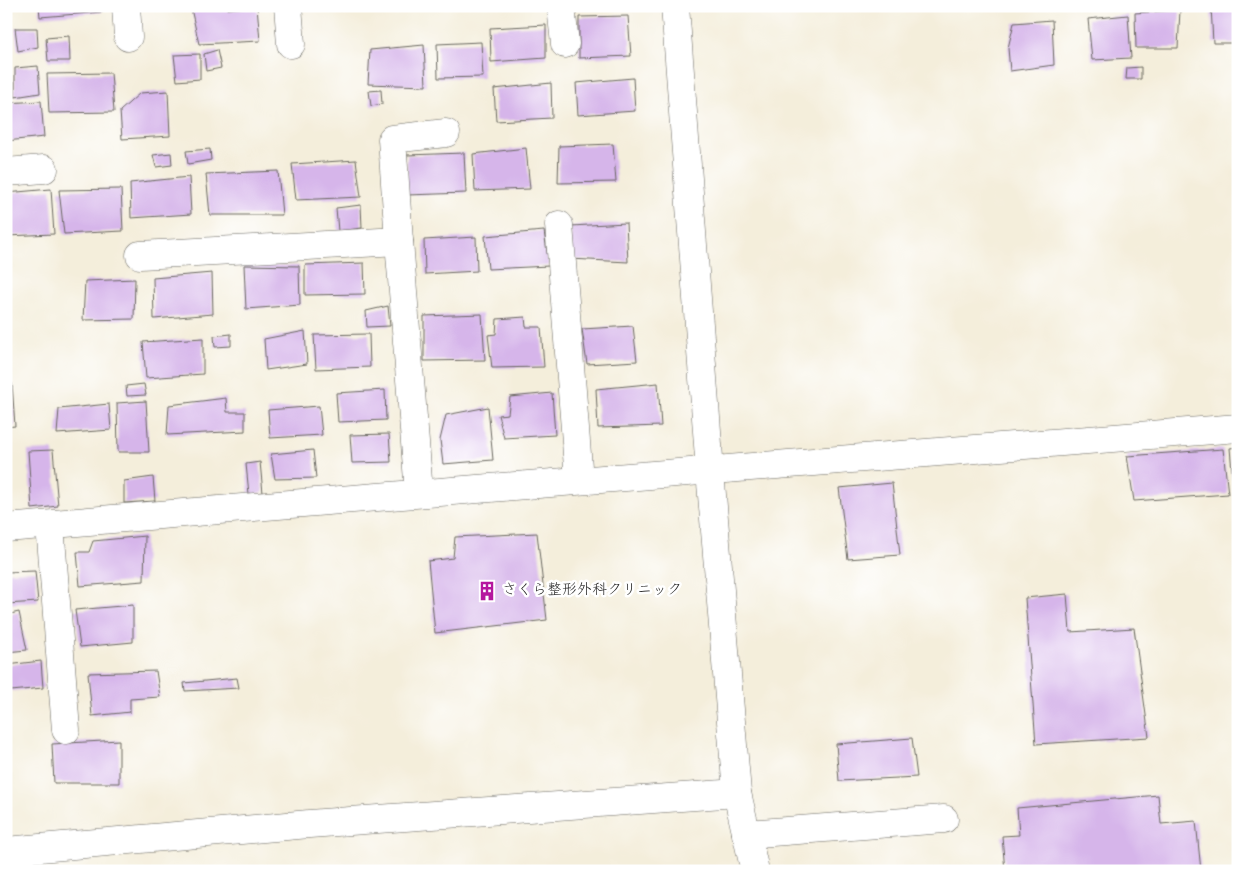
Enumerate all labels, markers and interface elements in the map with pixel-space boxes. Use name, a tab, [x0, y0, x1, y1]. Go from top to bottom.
building icon: さくら整形外科クリニック	[476, 580, 498, 602]
place label: さくら整形外科クリニック	[502, 580, 682, 602]

